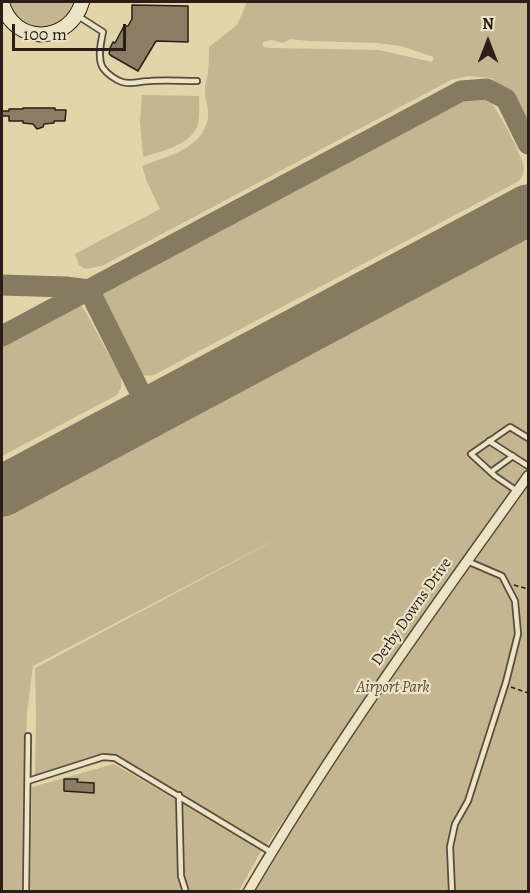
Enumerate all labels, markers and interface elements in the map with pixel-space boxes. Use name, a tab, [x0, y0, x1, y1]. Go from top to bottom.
scale bar	[15, 12, 129, 50]
north arrow	[458, 12, 518, 72]
text: N	[482, 13, 494, 35]
text: 100 m	[23, 22, 67, 46]
street label: Derby Downs Drive	[368, 554, 456, 670]
park label: Airport Park	[357, 678, 429, 698]

